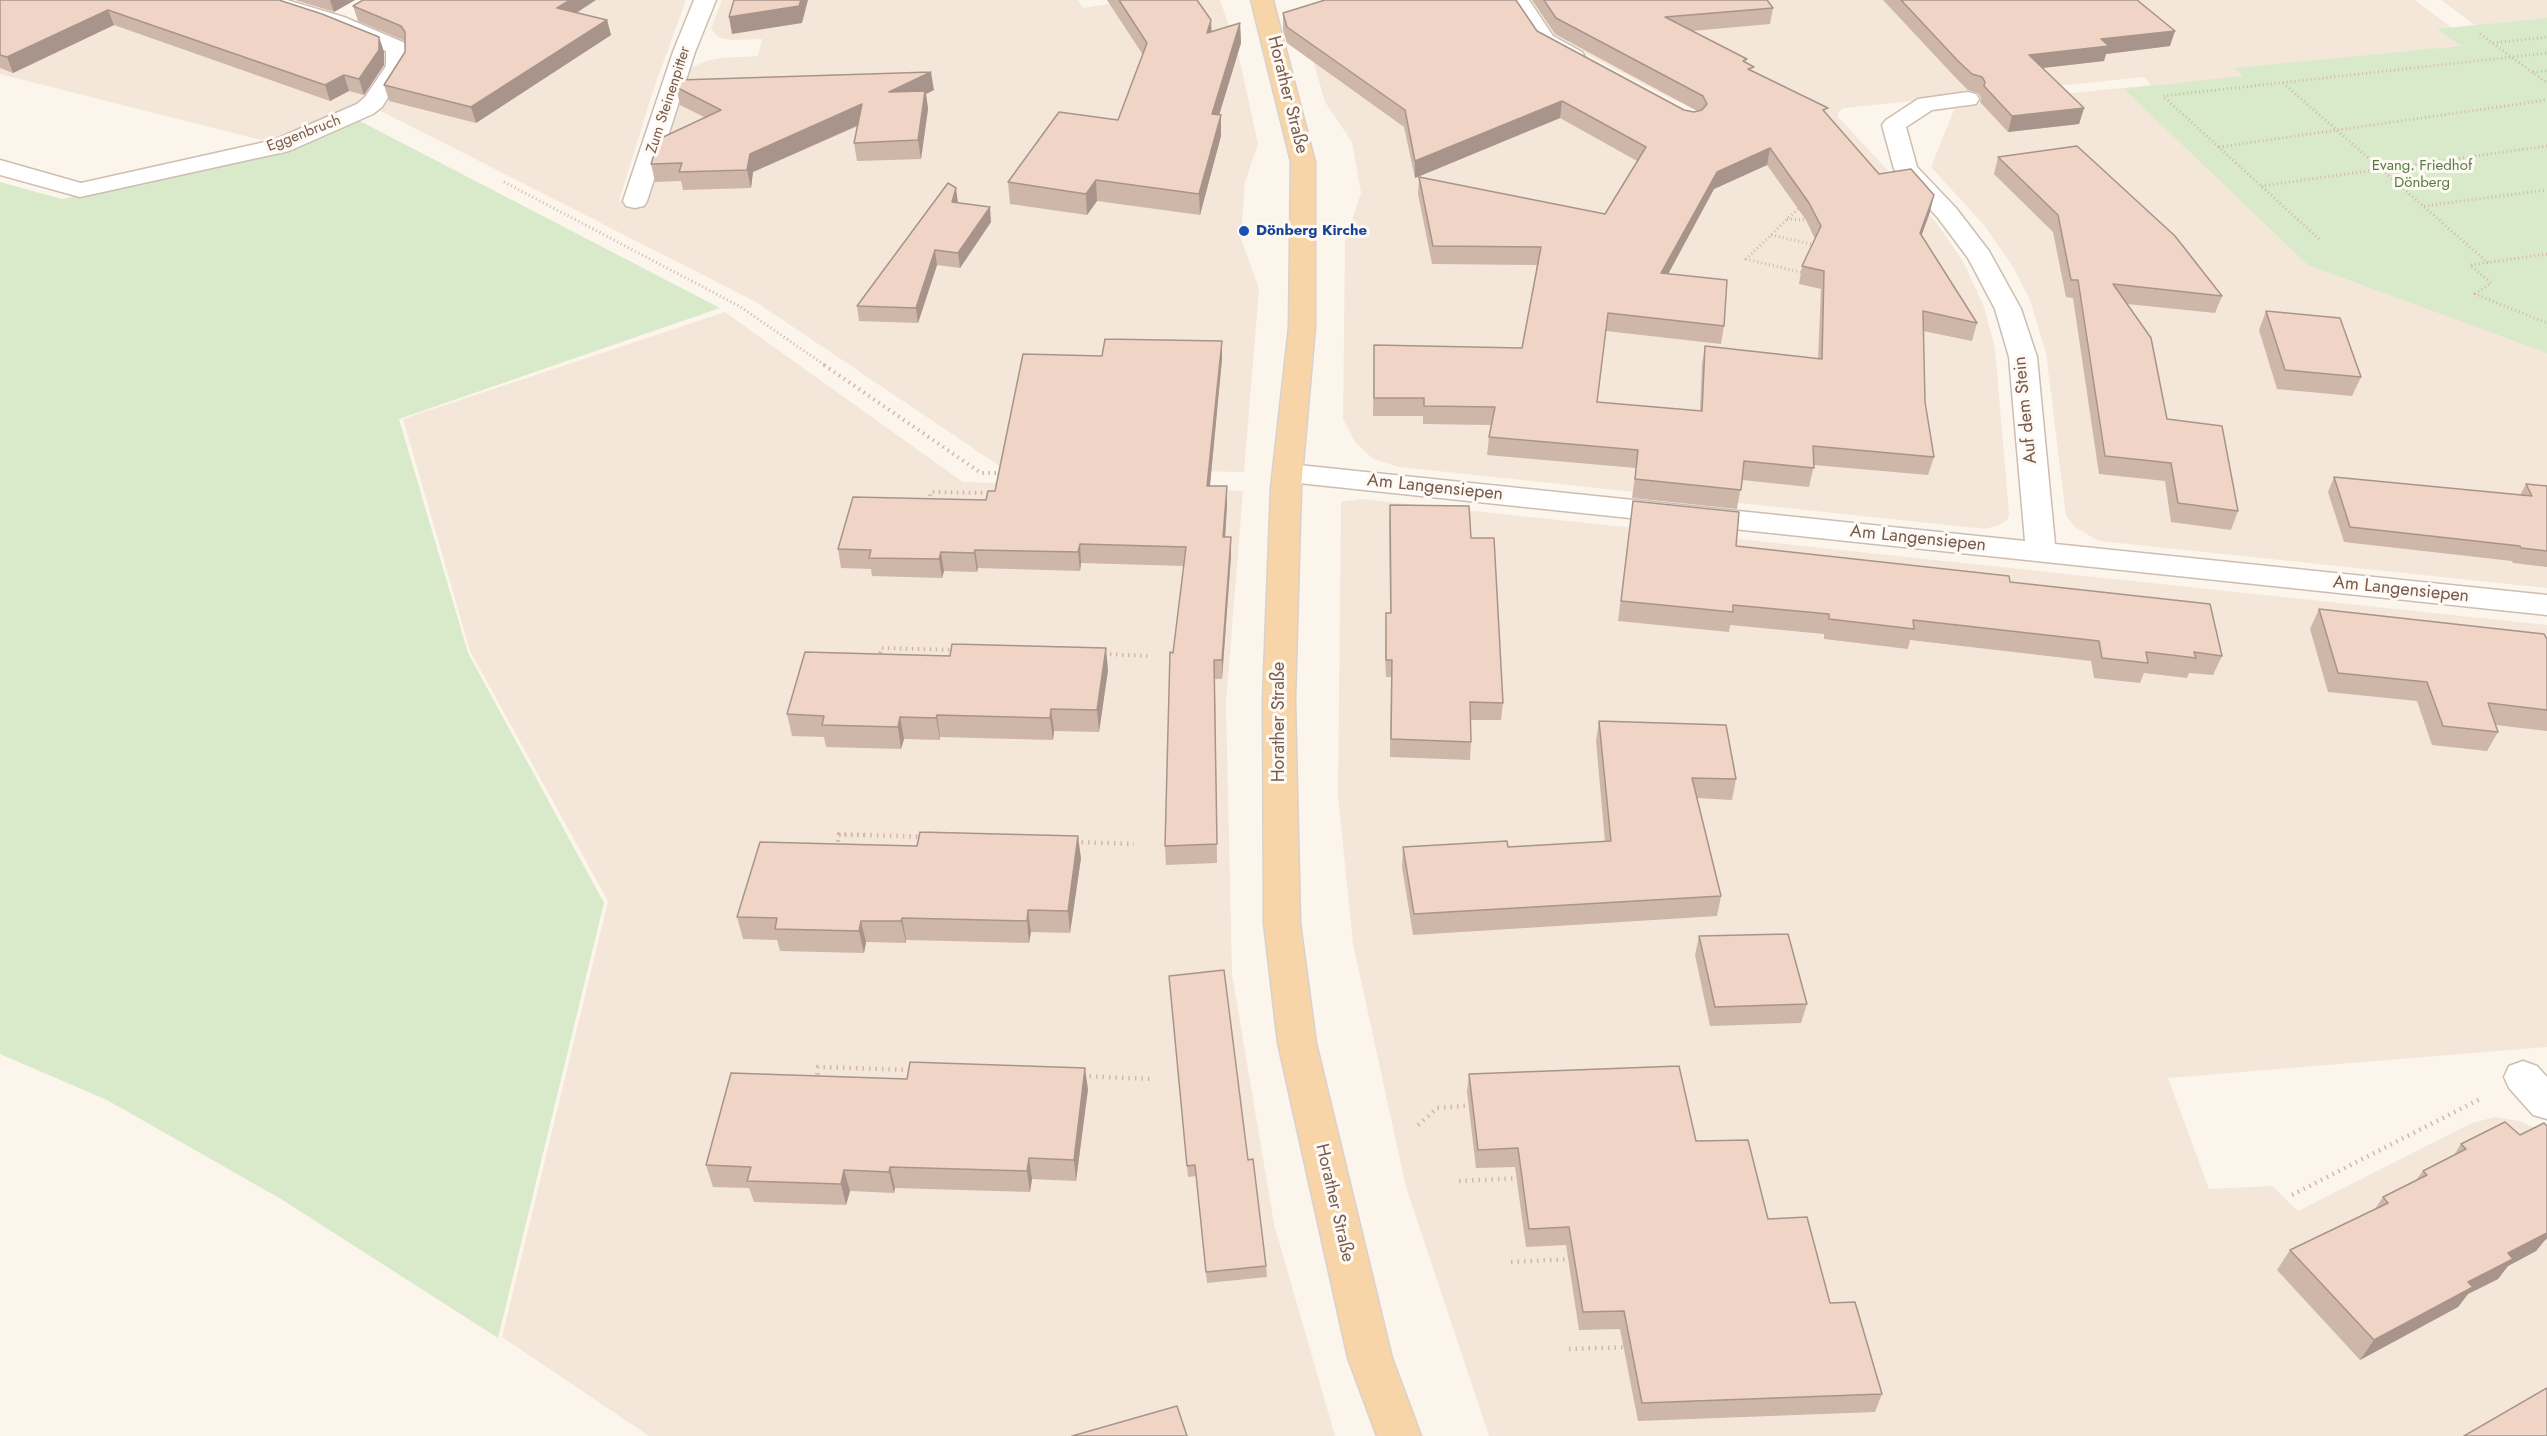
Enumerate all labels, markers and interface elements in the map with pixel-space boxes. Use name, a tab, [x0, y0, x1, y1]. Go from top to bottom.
street label: Horather Straße	[1262, 34, 1312, 156]
street label: Zum Steinenpitter	[643, 44, 695, 156]
street label: Eggenbruch	[265, 112, 343, 156]
park label: Evang. Friedhof Dönberg	[2372, 157, 2472, 192]
place label: Dönberg Kirche	[1256, 222, 1367, 240]
marker: Dönberg Kirche	[1237, 224, 1251, 238]
street label: Auf dem Stein	[2010, 355, 2042, 465]
street label: Am Langensiepen	[1366, 470, 1504, 506]
street label: Am Langensiepen	[1849, 521, 1987, 557]
street label: Am Langensiepen	[2332, 572, 2470, 608]
street label: Horather Straße	[1269, 662, 1291, 782]
street label: Horather Straße	[1310, 1142, 1358, 1264]

